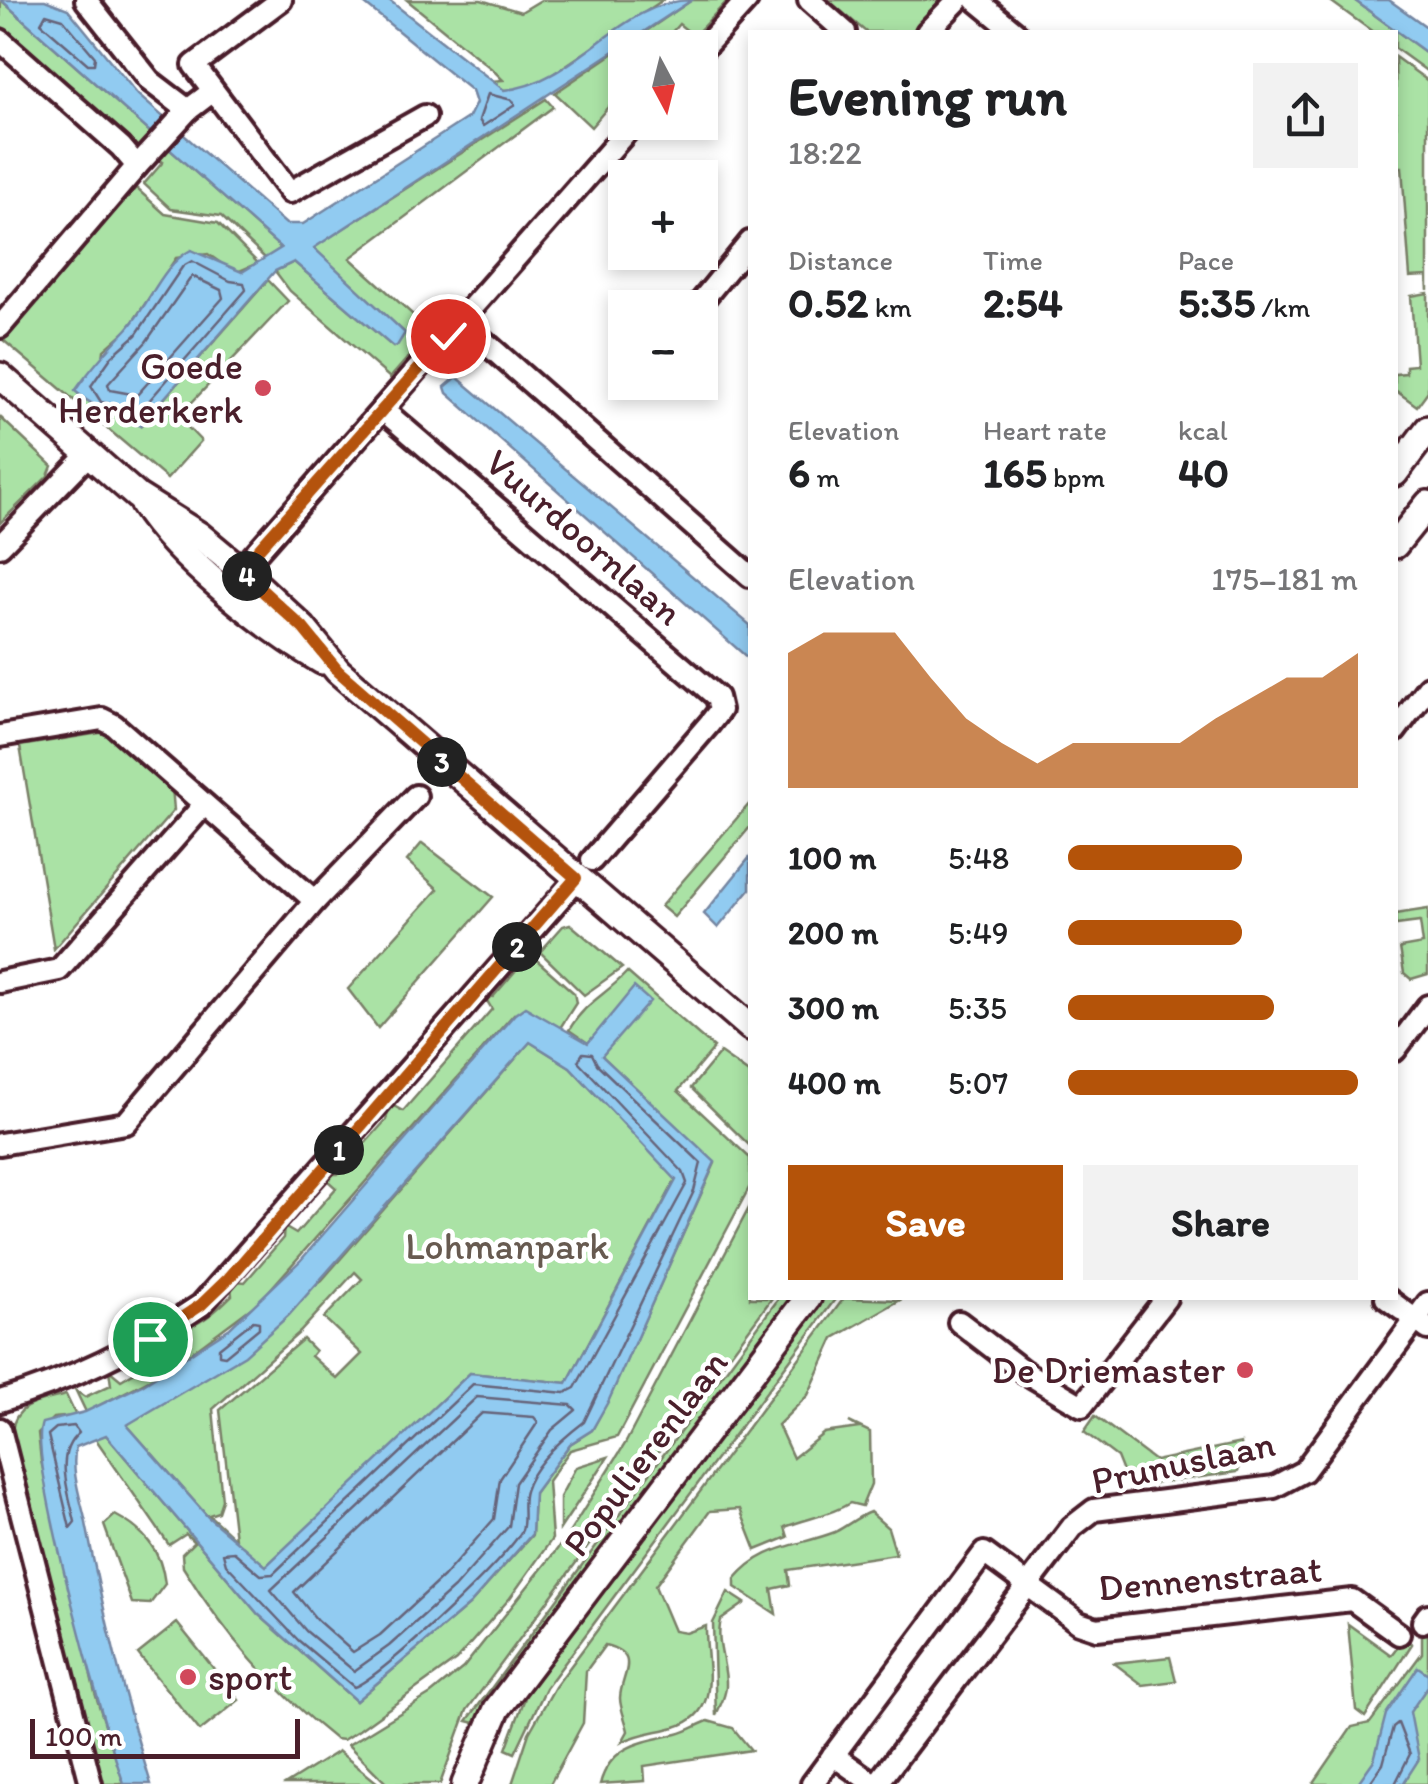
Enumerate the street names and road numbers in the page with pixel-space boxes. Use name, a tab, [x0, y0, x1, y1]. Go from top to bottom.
street label: Vuurdoornlaan	[476, 439, 692, 635]
street label: Populierenlaan	[553, 1341, 737, 1565]
street label: Prunuslaan	[1087, 1420, 1279, 1504]
street label: Dennenstraat	[1096, 1545, 1324, 1611]

